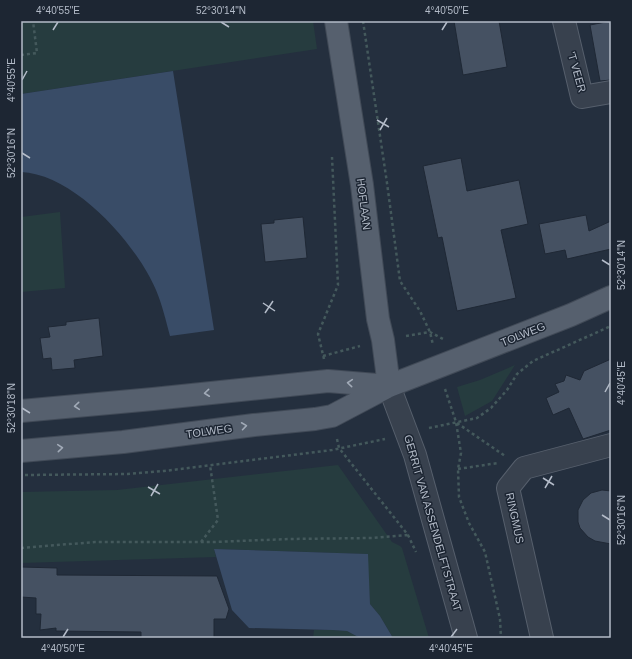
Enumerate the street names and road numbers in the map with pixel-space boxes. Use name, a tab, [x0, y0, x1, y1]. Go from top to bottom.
street label: 'T VEER	[565, 50, 589, 94]
street label: HOFLAAN	[355, 177, 373, 231]
street label: TOLWEG	[499, 320, 547, 348]
street label: TOLWEG	[185, 422, 233, 440]
street label: GERRIT VAN ASSENDELFTSTRAAT	[402, 433, 464, 613]
street label: RINGMUS	[504, 491, 526, 545]

